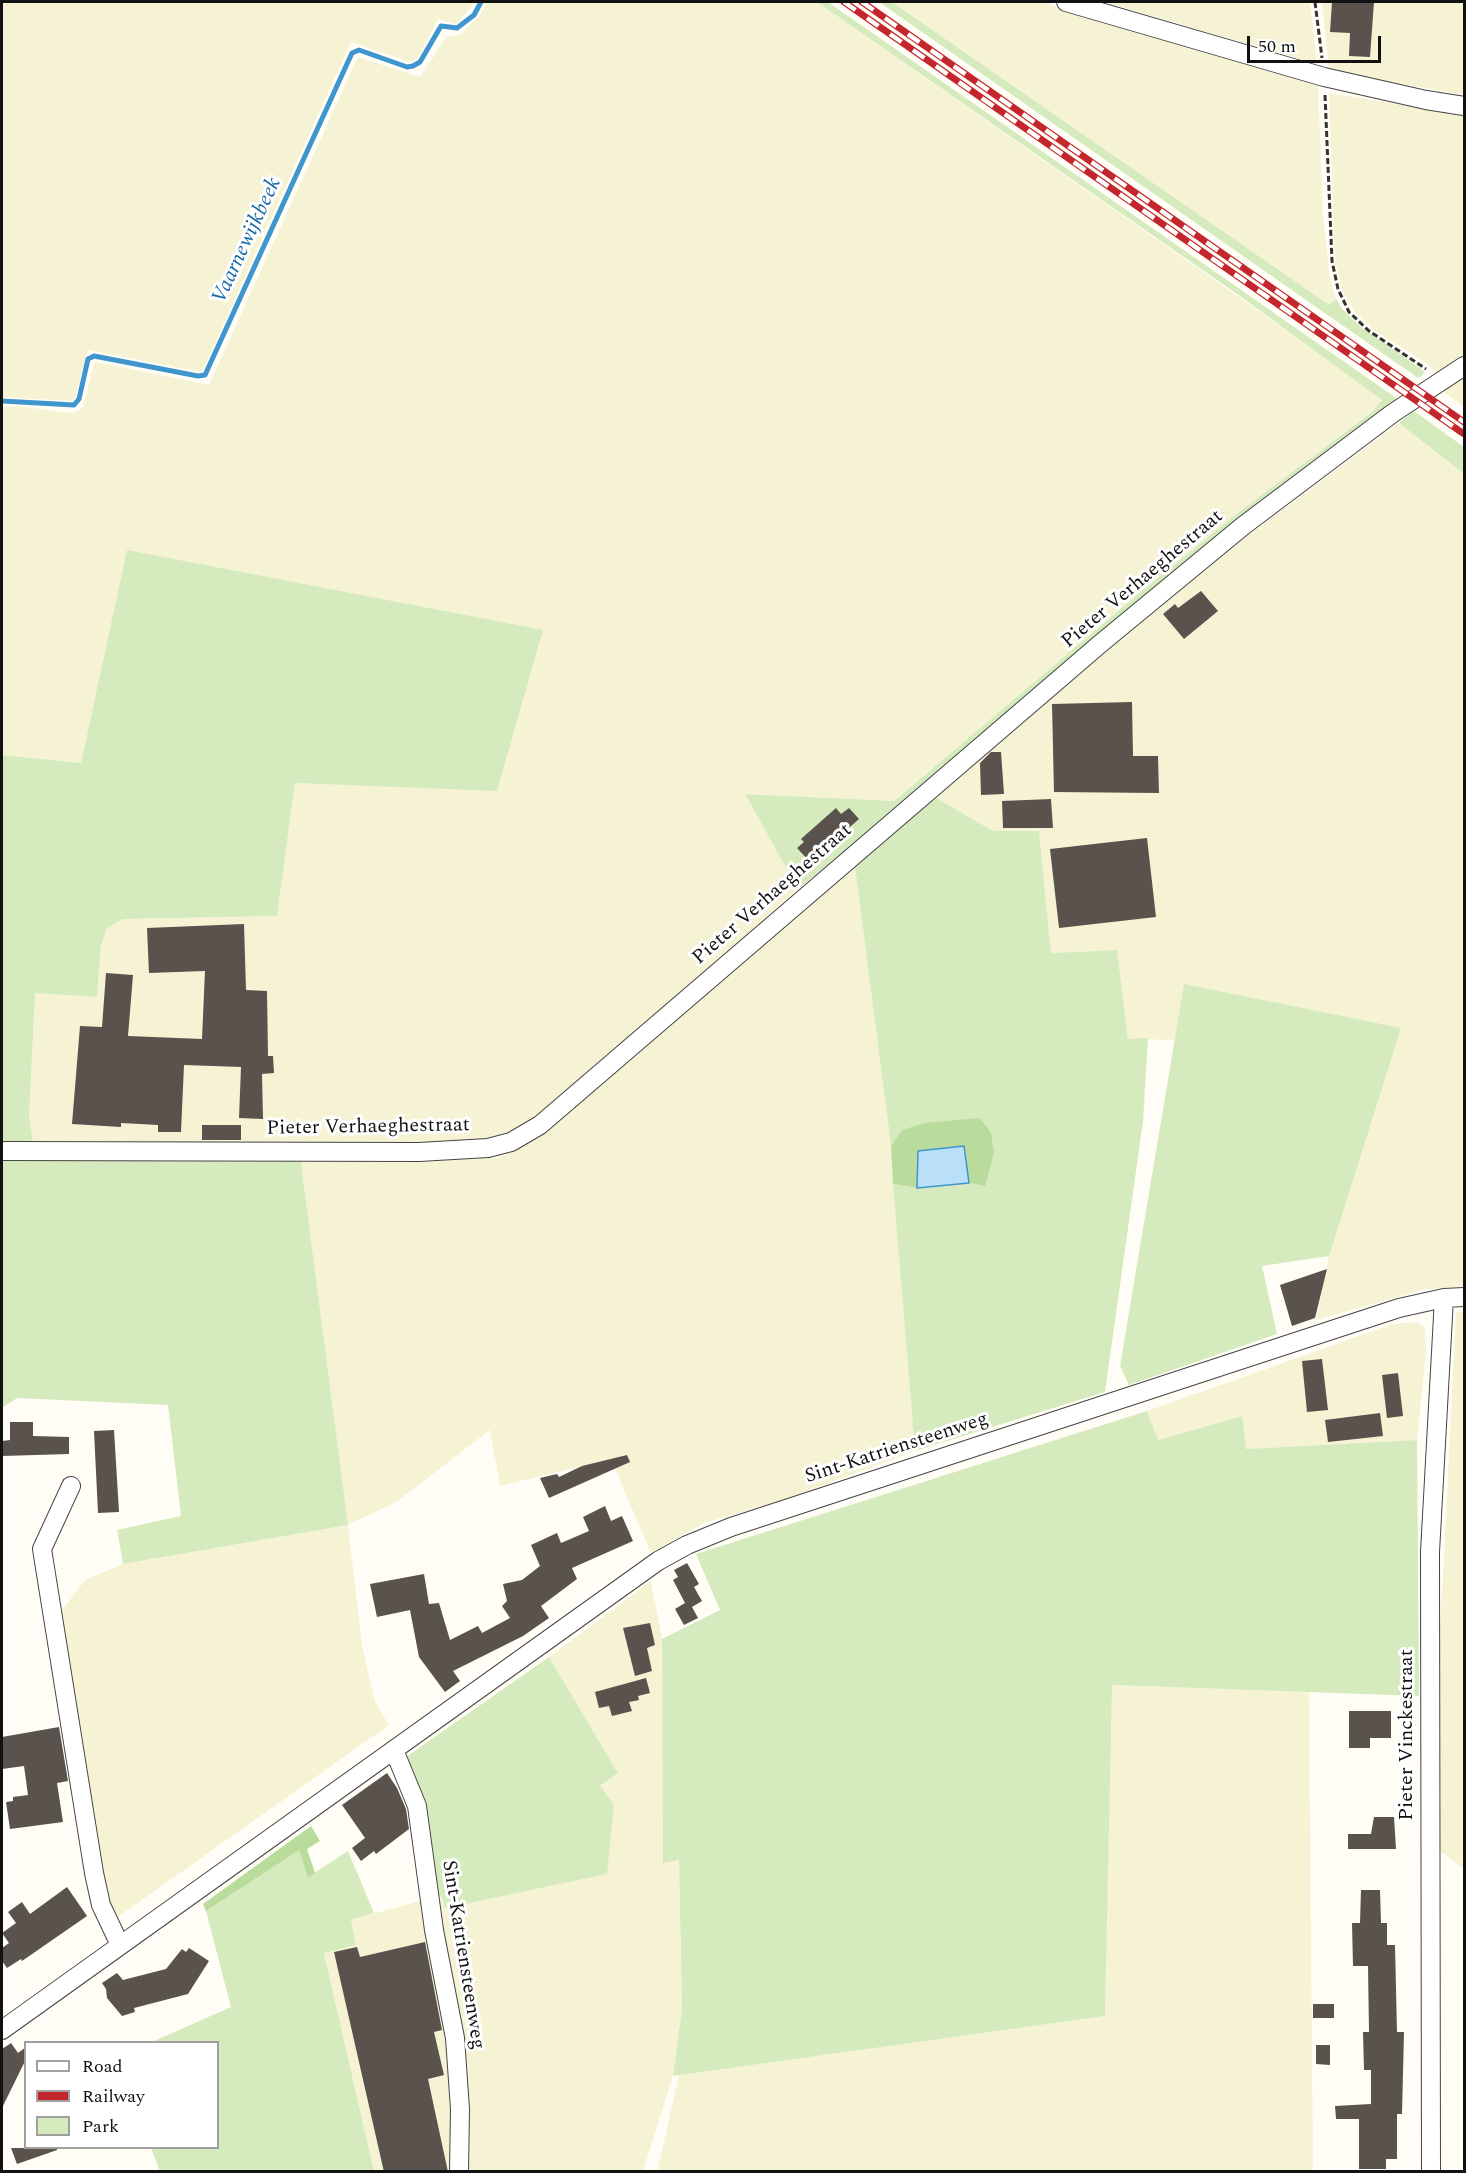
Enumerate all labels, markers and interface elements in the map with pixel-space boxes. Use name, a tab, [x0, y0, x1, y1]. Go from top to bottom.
scale bar	[1250, 24, 1384, 62]
text: 50 m	[1258, 33, 1296, 60]
water label: Vaarnewijkbeek	[208, 174, 288, 308]
street label: Pieter Verhaeghestraat	[1057, 505, 1229, 655]
street label: Pieter Verhaeghestraat	[688, 819, 858, 971]
street label: Pieter Verhaeghestraat	[266, 1114, 470, 1142]
street label: Sint-Katriensteenweg	[802, 1408, 992, 1490]
street label: Pieter Vinckestraat	[1396, 1649, 1420, 1821]
street label: Sint-Katriensteenweg	[435, 1859, 489, 2051]
legend	[24, 2041, 219, 2149]
text: Road	[82, 2053, 123, 2080]
text: Railway	[82, 2083, 145, 2110]
text: Park	[82, 2113, 119, 2140]

